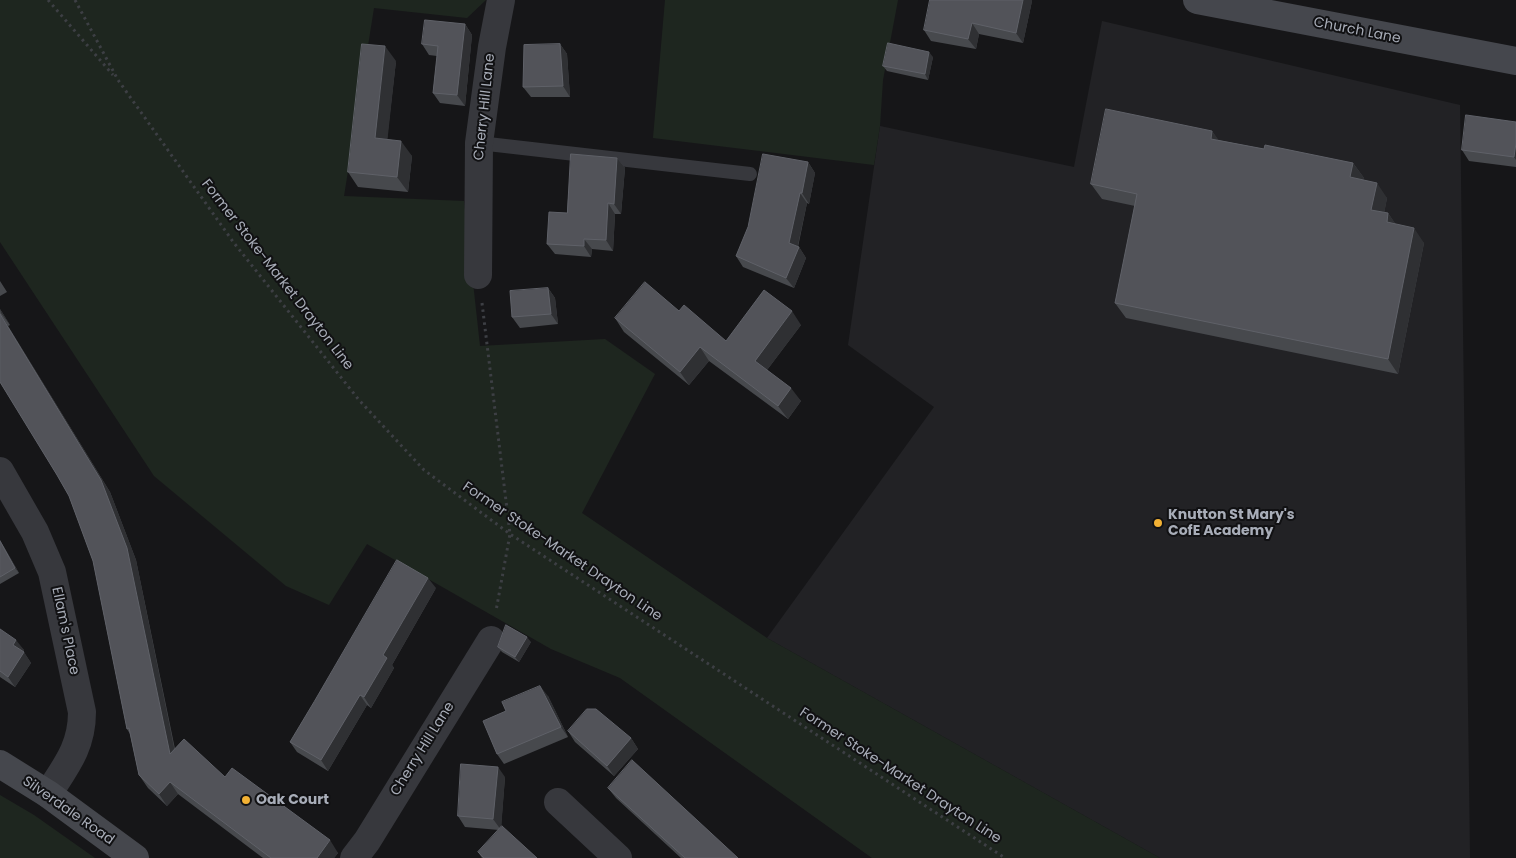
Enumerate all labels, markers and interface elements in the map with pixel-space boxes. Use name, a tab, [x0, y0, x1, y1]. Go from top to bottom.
street label: Church Lane	[1312, 14, 1402, 48]
street label: Cherry Hill Lane	[471, 53, 499, 161]
street label: Former Stoke-Market Drayton Line	[197, 176, 357, 374]
street label: Former Stoke-Market Drayton Line	[459, 479, 665, 625]
place label: Knutton St Mary's CofE Academy	[1168, 507, 1295, 540]
marker: Knutton St Mary's CofE Academy	[1152, 517, 1164, 529]
street label: Ellam's Place	[47, 586, 83, 676]
street label: Cherry Hill Lane	[387, 699, 459, 799]
street label: Former Stoke-Market Drayton Line	[796, 704, 1004, 848]
street label: Silverdale Road	[19, 773, 117, 849]
place label: Oak Court	[256, 792, 329, 808]
marker: Oak Court	[240, 794, 252, 806]

